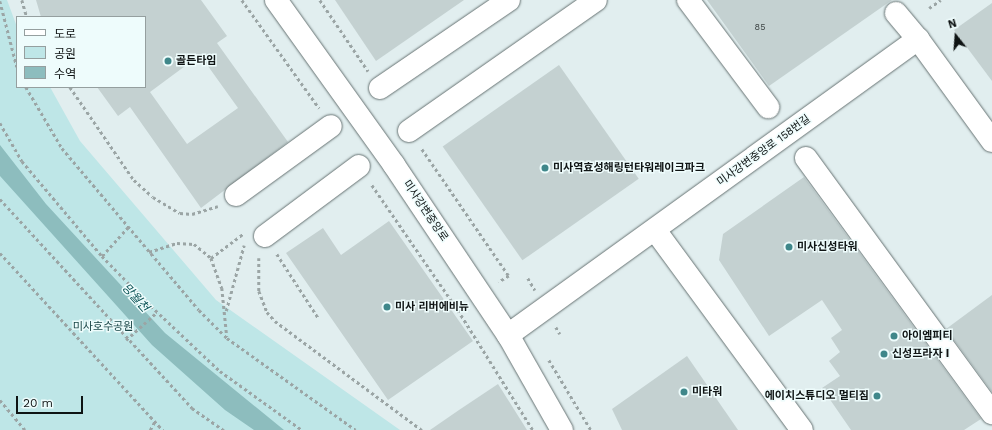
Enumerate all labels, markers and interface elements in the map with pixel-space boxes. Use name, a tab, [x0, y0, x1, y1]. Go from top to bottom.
legend	[16, 16, 146, 88]
north arrow	[936, 16, 976, 56]
text: N	[947, 17, 958, 31]
house number: 85	[755, 22, 765, 32]
text: 도로	[54, 27, 76, 41]
text: 공원	[54, 47, 76, 61]
place label: 골든타임	[176, 54, 216, 68]
marker: 골든타임	[163, 56, 173, 66]
text: 수역	[54, 67, 76, 81]
street label: 미사강변중앙로 158번길	[715, 113, 813, 189]
place label: 미사역효성해링턴타워레이크파크	[553, 161, 705, 175]
marker: 미사역효성해링턴타워레이크파크	[540, 163, 550, 173]
street label: 미사강변중앙로	[400, 178, 450, 244]
place label: 미사신성타워	[797, 240, 858, 254]
marker: 미사신성타워	[784, 242, 794, 252]
water label: 망월천	[119, 281, 151, 315]
place label: 미사 리버에비뉴	[395, 300, 469, 314]
marker: 미사 리버에비뉴	[382, 302, 392, 312]
park label: 미사호수공원	[73, 320, 133, 334]
place label: 아이엠피티	[902, 329, 953, 343]
marker: 아이엠피티	[889, 331, 899, 341]
place label: 신성프라자 I	[892, 347, 949, 361]
marker: 신성프라자 I	[879, 349, 889, 359]
place label: 미타워	[692, 385, 722, 399]
marker: 미타워	[679, 387, 689, 397]
scale bar	[18, 388, 85, 414]
place label: 에이치스튜디오 멀티짐	[765, 389, 869, 403]
marker: 에이치스튜디오 멀티짐	[872, 391, 882, 401]
text: 20 m	[23, 396, 53, 410]

